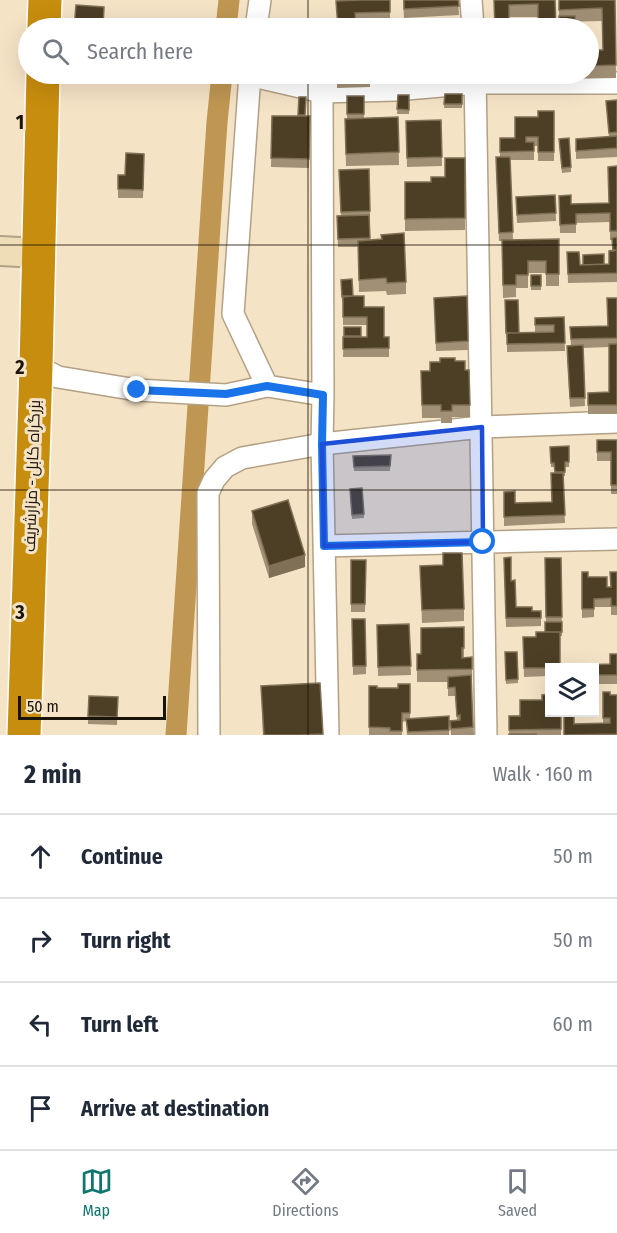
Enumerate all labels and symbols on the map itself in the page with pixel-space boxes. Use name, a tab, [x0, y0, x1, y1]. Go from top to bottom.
text: 1	[16, 110, 24, 134]
text: 2	[14, 355, 25, 379]
route end	[123, 376, 149, 402]
street label: بزرگراه کابل - مزارشریف	[20, 400, 45, 553]
route start	[469, 528, 495, 554]
text: 3	[14, 600, 25, 624]
scale bar	[18, 693, 166, 720]

